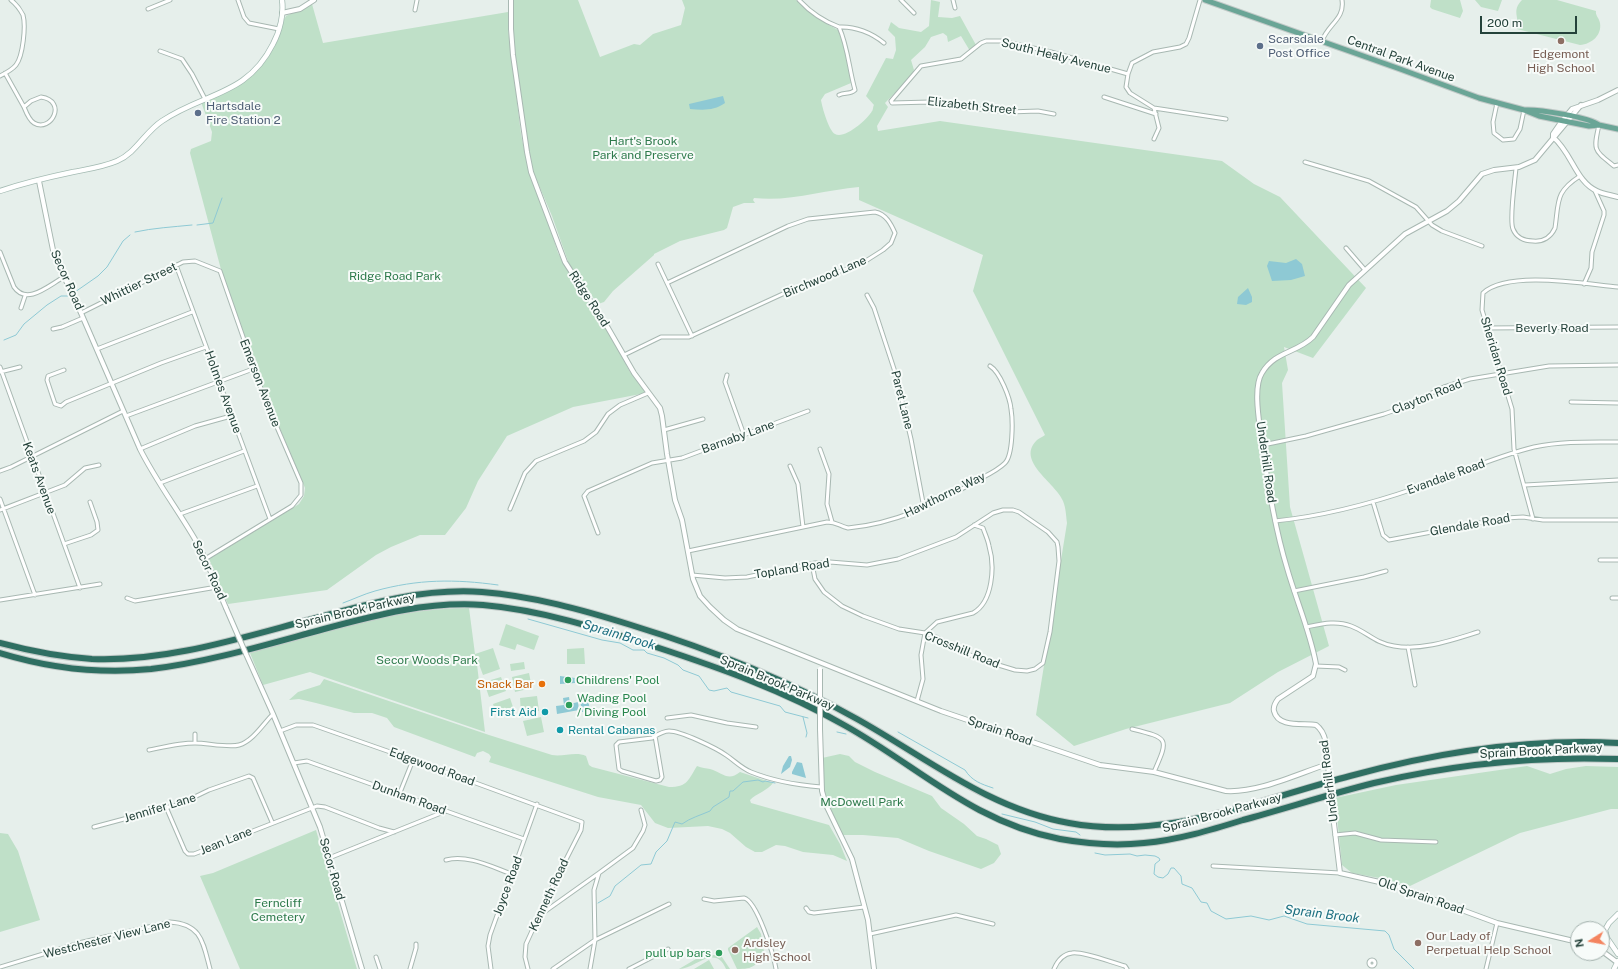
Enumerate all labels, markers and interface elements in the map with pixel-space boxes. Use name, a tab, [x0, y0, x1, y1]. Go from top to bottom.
scale bar	[1482, 8, 1579, 34]
text: 200 m	[1487, 16, 1522, 30]
place label: Scarsdale Post Office	[1268, 32, 1330, 60]
street label: Central Park Avenue	[1345, 33, 1457, 85]
street label: South Healy Avenue	[1000, 35, 1112, 77]
marker: Edgemont High School	[1556, 36, 1566, 46]
marker: Scarsdale Post Office	[1255, 41, 1265, 51]
place label: Edgemont High School	[1527, 47, 1595, 75]
street label: Elizabeth Street	[927, 94, 1017, 118]
place label: Hartsdale Fire Station 2	[206, 99, 281, 127]
marker: Hartsdale Fire Station 2	[193, 108, 203, 118]
park label: Hart's Brook Park and Preserve	[592, 134, 694, 162]
street label: Secor Road	[47, 248, 87, 312]
street label: Birchwood Lane	[781, 253, 869, 301]
street label: Whittier Street	[99, 259, 179, 309]
street label: Ridge Road	[566, 268, 612, 330]
park label: Ridge Road Park	[349, 269, 441, 283]
street label: Sheridan Road	[1477, 315, 1515, 397]
street label: Beverly Road	[1515, 321, 1589, 335]
street label: Emerson Avenue	[237, 337, 283, 429]
street label: Holmes Avenue	[201, 349, 245, 435]
street label: Paret Lane	[888, 369, 916, 431]
street label: Clayton Road	[1390, 376, 1464, 418]
street label: Barnaby Lane	[700, 417, 776, 457]
street label: Underhill Road	[1253, 420, 1279, 504]
street label: Keats Avenue	[19, 440, 59, 516]
street label: Evandale Road	[1405, 456, 1487, 498]
street label: Hawthorne Way	[902, 469, 988, 521]
street label: Glendale Road	[1429, 511, 1511, 539]
street label: Secor Road	[189, 538, 229, 602]
street label: Topland Road	[753, 556, 831, 582]
street label: Sprain Brook Parkway	[294, 590, 416, 632]
water label: Sprain Brook	[581, 616, 657, 654]
street label: Crosshill Road	[922, 628, 1002, 672]
street label: Sprain Brook Parkway	[718, 652, 836, 714]
park label: Secor Woods Park	[376, 653, 478, 667]
place label: Childrens' Pool	[576, 673, 660, 687]
marker: Childrens' Pool	[563, 675, 573, 685]
place label: Snack Bar	[477, 677, 534, 691]
marker: Snack Bar	[537, 679, 547, 689]
place label: Wading Pool / Diving Pool	[577, 691, 647, 719]
marker: Wading Pool / Diving Pool	[564, 700, 574, 710]
place label: First Aid	[490, 705, 537, 719]
marker: First Aid	[540, 707, 550, 717]
street label: Sprain Road	[966, 713, 1034, 749]
place label: Rental Cabanas	[568, 723, 655, 737]
marker: Rental Cabanas	[555, 725, 565, 735]
street label: Underhill Road	[1317, 739, 1341, 823]
street label: Sprain Brook Parkway	[1479, 741, 1603, 761]
street label: Edgewood Road	[387, 745, 477, 789]
street label: Dunham Road	[370, 778, 448, 818]
street label: Jennifer Lane	[122, 790, 198, 826]
street label: Sprain Brook Parkway	[1161, 790, 1283, 836]
park label: McDowell Park	[820, 795, 904, 809]
street label: Jean Lane	[198, 824, 254, 858]
street label: Secor Road	[316, 836, 348, 902]
street label: Joyce Road	[491, 854, 525, 918]
street label: Kenneth Road	[526, 857, 572, 933]
street label: Old Sprain Road	[1376, 875, 1466, 917]
park label: Ferncliff Cemetery	[251, 896, 305, 924]
water label: Sprain Brook	[1284, 902, 1360, 926]
street label: Westchester View Lane	[42, 916, 172, 962]
north arrow	[1570, 921, 1610, 961]
place label: Our Lady of Perpetual Help School	[1426, 929, 1552, 957]
place label: Ardsley High School	[743, 936, 811, 964]
marker: Our Lady of Perpetual Help School	[1413, 938, 1423, 948]
text: N	[1572, 938, 1586, 948]
marker: Ardsley High School	[730, 945, 740, 955]
place label: pull up bars	[645, 946, 711, 960]
marker: pull up bars	[714, 948, 724, 958]

